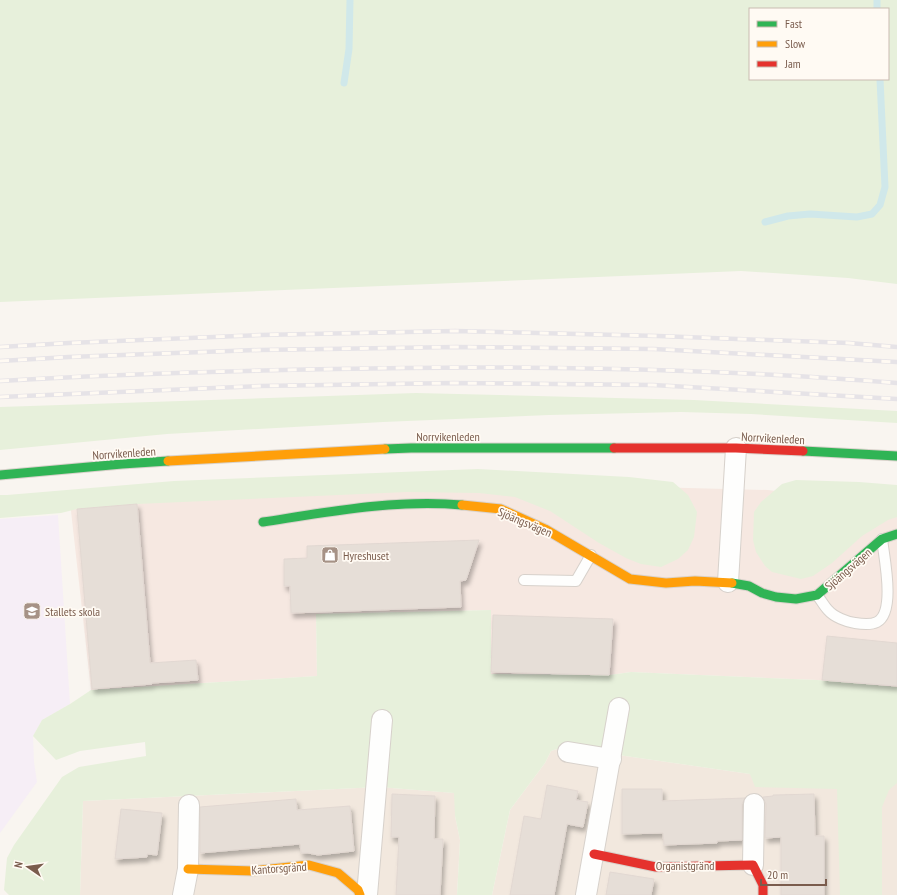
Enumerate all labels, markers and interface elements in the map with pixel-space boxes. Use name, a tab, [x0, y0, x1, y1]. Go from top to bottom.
legend	[749, 8, 889, 80]
text: Fast	[785, 16, 803, 31]
text: Slow	[785, 36, 806, 51]
text: Jam	[784, 56, 801, 71]
street label: Norrvikenleden	[416, 429, 480, 444]
street label: Norrvikenleden	[741, 429, 805, 447]
street label: Norrvikenleden	[92, 443, 156, 463]
street label: Sjöängsvägen	[496, 504, 554, 540]
shop icon: Hyreshuset	[320, 545, 340, 565]
street label: Sjöängsvägen	[822, 545, 874, 593]
place label: Hyreshuset	[343, 548, 390, 563]
school or university icon: Stallets skola	[22, 601, 42, 621]
place label: Stallets skola	[45, 604, 100, 619]
north arrow	[8, 847, 48, 887]
street label: Organistgränd	[656, 858, 714, 873]
street label: Kantorsgränd	[251, 859, 307, 877]
text: N	[11, 860, 26, 869]
scale bar	[761, 861, 826, 887]
text: 20 m	[767, 867, 788, 882]

